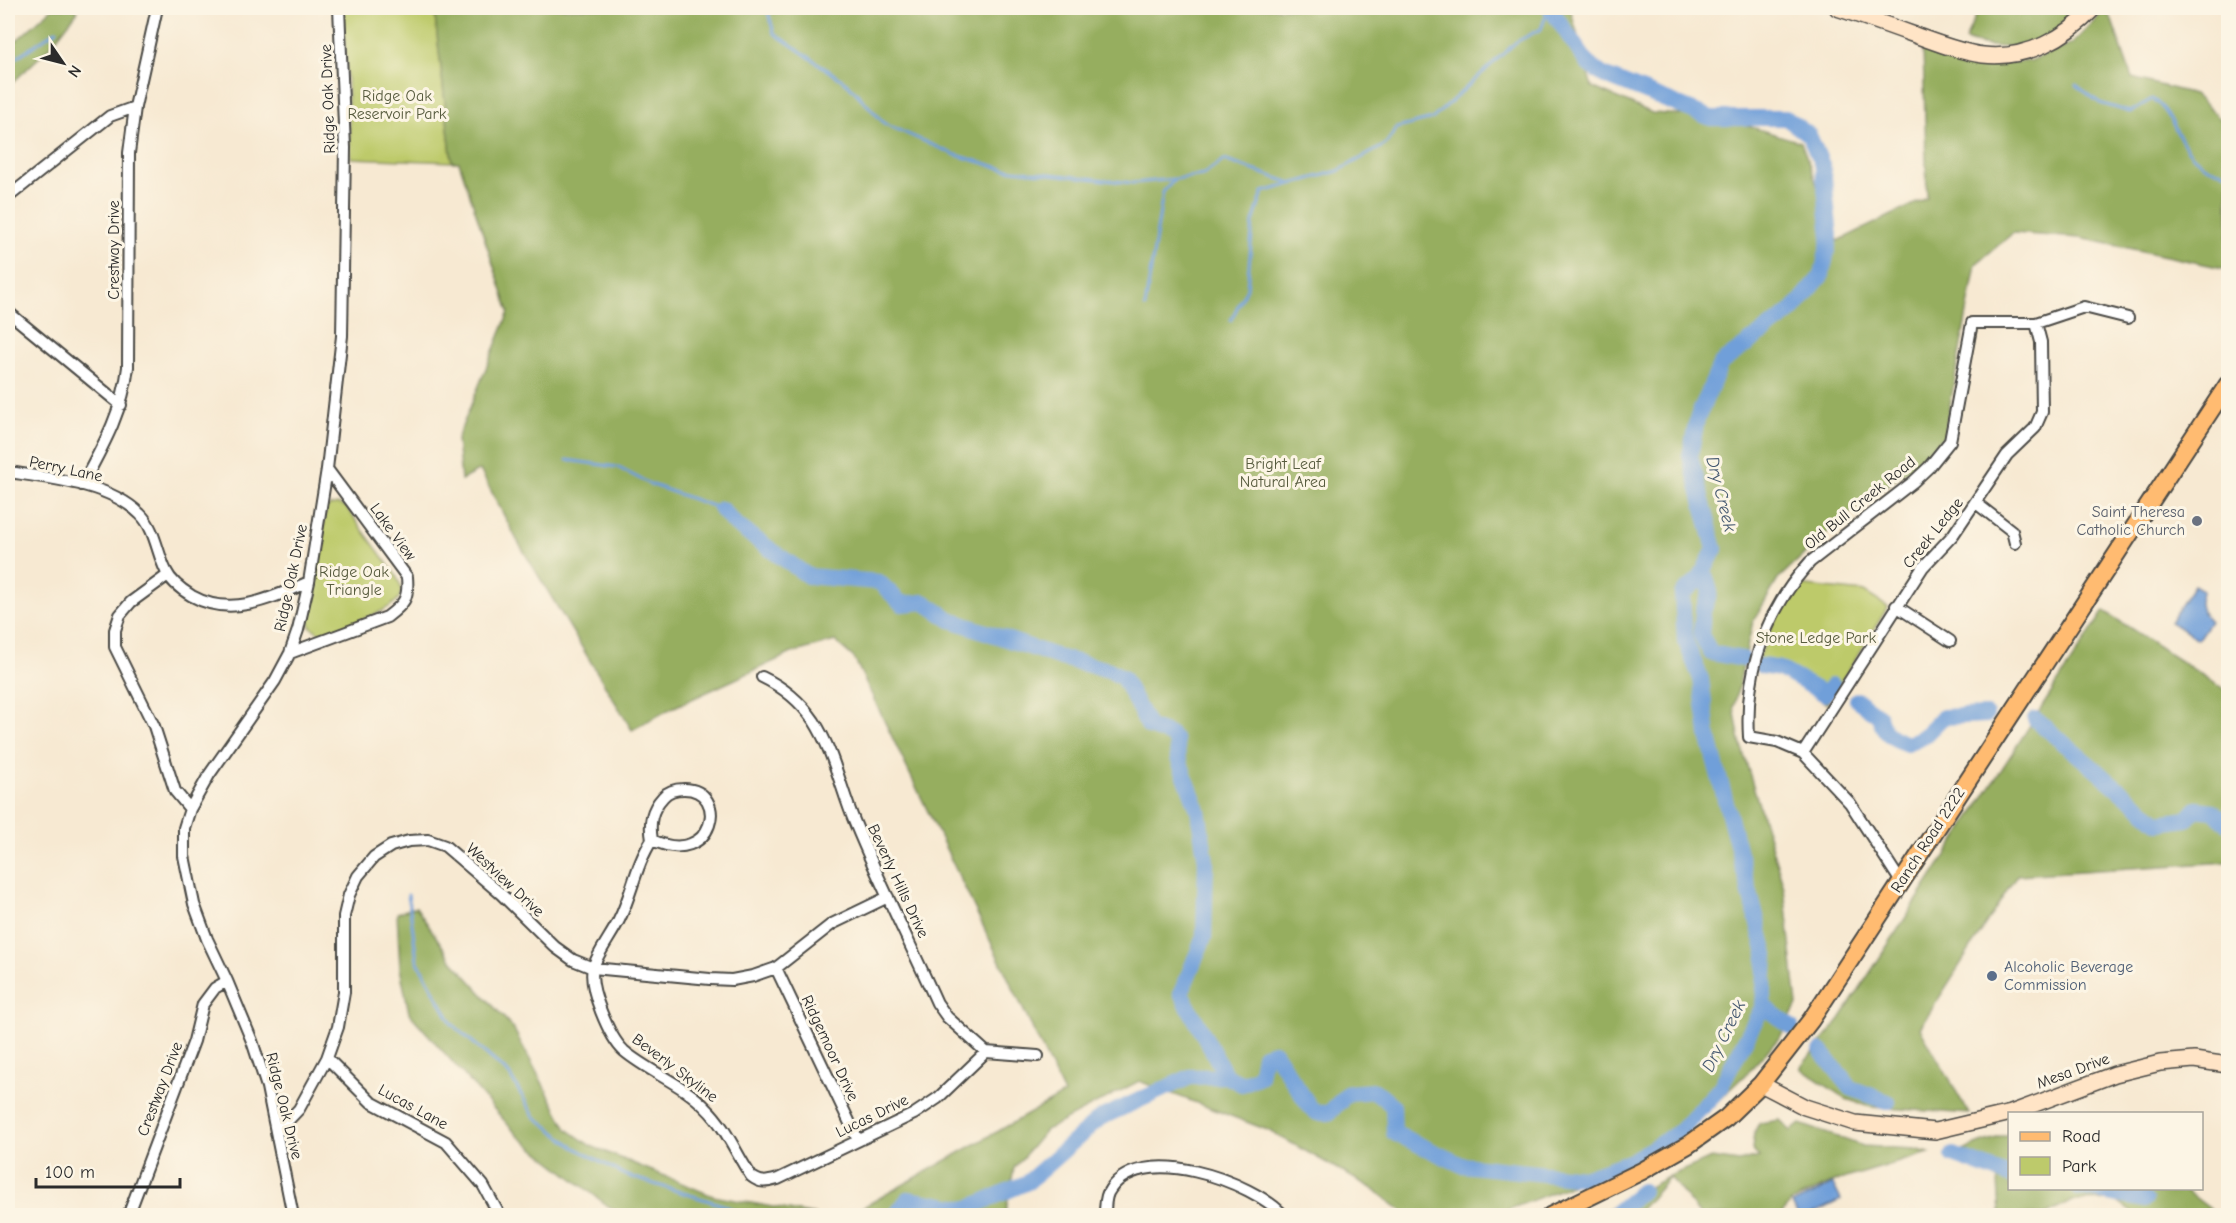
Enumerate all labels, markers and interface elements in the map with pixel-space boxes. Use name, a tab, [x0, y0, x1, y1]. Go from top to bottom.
north arrow	[33, 33, 93, 93]
street label: Ridge Oak Drive	[317, 44, 339, 154]
text: N	[64, 62, 85, 80]
park label: Ridge Oak Reservoir Park	[347, 87, 447, 123]
street label: Crestway Drive	[105, 200, 123, 300]
street label: Perry Lane	[28, 452, 104, 486]
street label: Old Bull Creek Road	[1801, 453, 1919, 553]
water label: Dry Creek	[1701, 454, 1741, 534]
park label: Bright Leaf Natural Area	[1240, 455, 1326, 491]
street label: Creek Ledge	[1899, 494, 1967, 572]
street label: Lake View	[366, 500, 420, 565]
place label: Saint Theresa Catholic Church	[2076, 503, 2185, 539]
marker: Saint Theresa Catholic Church	[2190, 514, 2204, 528]
street label: Ridge Oak Drive	[271, 523, 311, 633]
park label: Ridge Oak Triangle	[319, 563, 389, 599]
park label: Stone Ledge Park	[1756, 629, 1876, 647]
street label: Ranch Road 2222	[1887, 784, 1969, 896]
street label: Beverly Hills Drive	[864, 821, 932, 941]
street label: Westview Drive	[462, 839, 548, 921]
place label: Alcoholic Beverage Commission	[2004, 958, 2133, 994]
marker: Alcoholic Beverage Commission	[1985, 969, 1999, 983]
street label: Ridgemoor Drive	[798, 992, 862, 1104]
water label: Dry Creek	[1698, 997, 1750, 1075]
street label: Beverly Skyline	[629, 1030, 721, 1106]
street label: Crestway Drive	[134, 1039, 186, 1139]
street label: Mesa Drive	[2034, 1050, 2112, 1092]
street label: Ridge Oak Drive	[262, 1051, 306, 1161]
street label: Lucas Lane	[375, 1081, 451, 1133]
street label: Lucas Drive	[833, 1091, 911, 1141]
legend	[2008, 1112, 2203, 1190]
text: Road	[2062, 1126, 2101, 1147]
scale bar	[36, 1151, 180, 1189]
text: Park	[2062, 1156, 2097, 1177]
text: 100 m	[45, 1162, 95, 1183]

